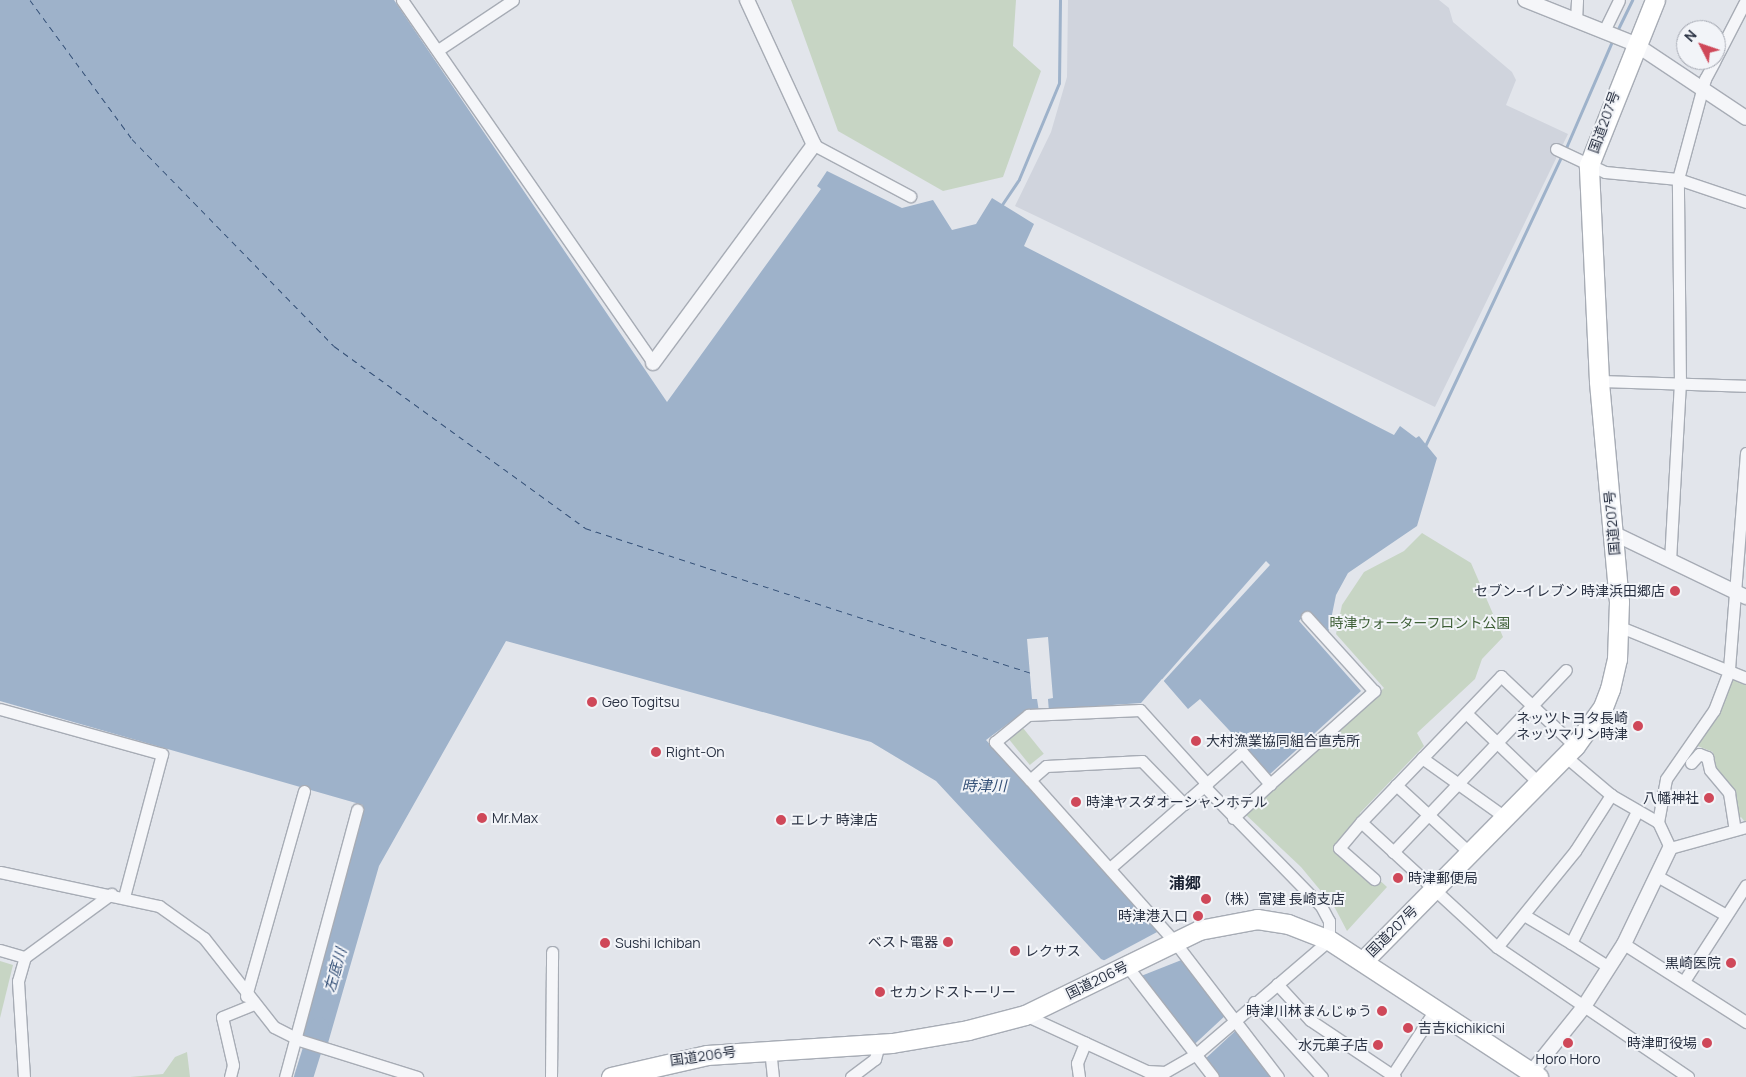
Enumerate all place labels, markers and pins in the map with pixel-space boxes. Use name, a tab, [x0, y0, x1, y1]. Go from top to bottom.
place label: セブン-イレブン 時津浜田郷店	[1474, 583, 1665, 599]
marker: セブン-イレブン 時津浜田郷店	[1669, 585, 1681, 597]
place label: Geo Togitsu	[602, 694, 679, 710]
marker: Geo Togitsu	[586, 696, 598, 708]
place label: ネッツトヨタ長崎 ネッツマリン時津	[1516, 710, 1628, 742]
marker: ネッツトヨタ長崎 ネッツマリン時津	[1632, 720, 1644, 732]
place label: 大村漁業協同組合直売所	[1206, 733, 1360, 749]
marker: 大村漁業協同組合直売所	[1190, 735, 1202, 747]
place label: Right-On	[666, 744, 725, 760]
marker: Right-On	[650, 746, 662, 758]
place label: 八幡神社	[1643, 790, 1699, 806]
marker: 八幡神社	[1703, 792, 1715, 804]
place label: 時津ヤスダオーシャンホテル	[1086, 794, 1268, 810]
marker: 時津ヤスダオーシャンホテル	[1070, 796, 1082, 808]
place label: Mr.Max	[492, 810, 538, 826]
marker: Mr.Max	[476, 812, 488, 824]
place label: エレナ 時津店	[791, 812, 878, 828]
marker: エレナ 時津店	[775, 814, 787, 826]
place label: 時津郵便局	[1408, 870, 1478, 886]
marker: 時津郵便局	[1392, 872, 1404, 884]
place label: （株）富建 長崎支店	[1216, 891, 1345, 907]
marker: （株）富建 長崎支店	[1200, 893, 1212, 905]
place label: 時津港入口	[1118, 908, 1188, 924]
marker: 時津港入口	[1192, 910, 1204, 922]
place label: ベスト電器	[868, 934, 938, 950]
place label: Sushi Ichiban	[615, 935, 701, 951]
marker: ベスト電器	[942, 936, 954, 948]
marker: Sushi Ichiban	[599, 937, 611, 949]
place label: レクサス	[1025, 943, 1081, 959]
marker: レクサス	[1009, 945, 1021, 957]
place label: 黒崎医院	[1665, 955, 1721, 971]
marker: 黒崎医院	[1725, 957, 1737, 969]
place label: セカンドストーリー	[890, 984, 1016, 1000]
marker: セカンドストーリー	[874, 986, 886, 998]
place label: 時津川林まんじゅう	[1246, 1003, 1372, 1019]
marker: 時津川林まんじゅう	[1376, 1005, 1388, 1017]
place label: 吉吉kichikichi	[1418, 1020, 1505, 1036]
marker: 吉吉kichikichi	[1402, 1022, 1414, 1034]
place label: 時津町役場	[1627, 1035, 1697, 1051]
place label: 水元菓子店	[1298, 1037, 1368, 1053]
marker: Horo Horo	[1562, 1037, 1574, 1049]
marker: 時津町役場	[1701, 1037, 1713, 1049]
marker: 水元菓子店	[1372, 1039, 1384, 1051]
place label: Horo Horo	[1536, 1051, 1600, 1067]

